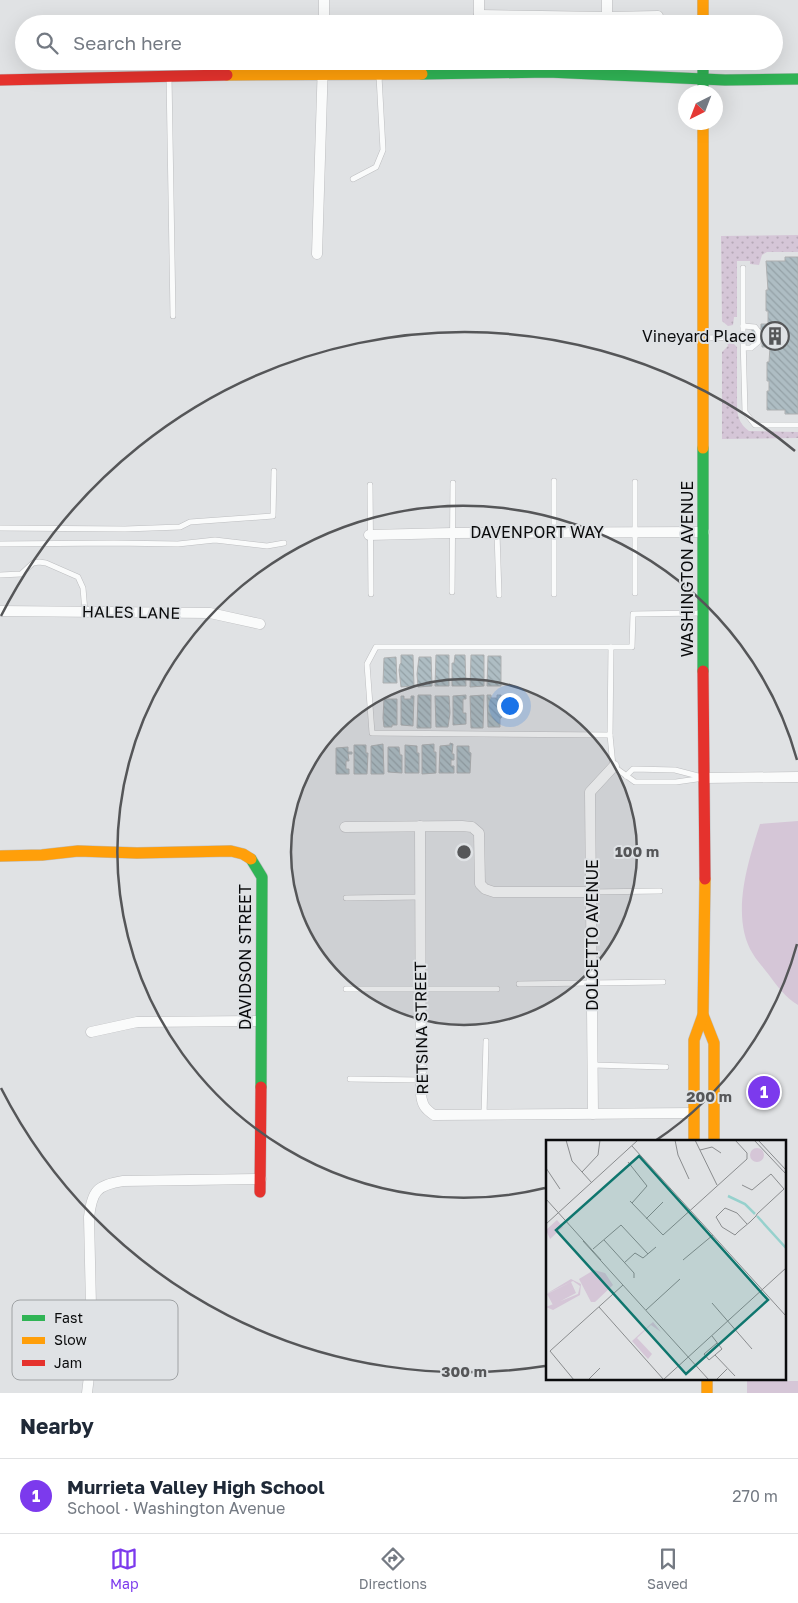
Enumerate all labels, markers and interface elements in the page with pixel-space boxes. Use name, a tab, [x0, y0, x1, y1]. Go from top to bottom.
search box	[15, 15, 783, 70]
icon: search	[33, 29, 61, 57]
text: Search here	[73, 31, 182, 54]
north arrow	[678, 85, 723, 130]
building icon: Vineyard Place	[760, 321, 790, 351]
place label: Vineyard Place	[642, 326, 756, 346]
street label: WASHINGTON AVENUE	[677, 481, 697, 657]
street label: DAVENPORT WAY	[470, 522, 605, 542]
street label: HALES LANE	[82, 601, 180, 623]
your location	[497, 693, 523, 719]
text: 100 m	[615, 842, 659, 860]
centre of rings	[455, 843, 473, 861]
street label: DOLCETTO AVENUE	[582, 859, 602, 1011]
street label: DAVIDSON STREET	[235, 884, 255, 1030]
street label: RETSINA STREET	[410, 961, 432, 1095]
pin: 1	[748, 1073, 780, 1111]
text: 200 m	[686, 1087, 732, 1105]
inset map	[546, 1140, 786, 1380]
legend	[12, 1300, 178, 1380]
text: Fast	[54, 1309, 83, 1326]
text: Slow	[54, 1331, 87, 1348]
text: Jam	[54, 1354, 82, 1371]
text: 300 m	[441, 1362, 487, 1380]
text: Nearby	[20, 1413, 94, 1439]
text: Murrieta Valley High School	[67, 1475, 325, 1498]
text: 1	[32, 1486, 40, 1506]
text: 270 m	[732, 1486, 778, 1506]
text: School · Washington Avenue	[67, 1498, 285, 1518]
tab: Map	[110, 1545, 139, 1592]
tab: Directions	[359, 1545, 427, 1592]
tab: Saved	[647, 1545, 688, 1592]

